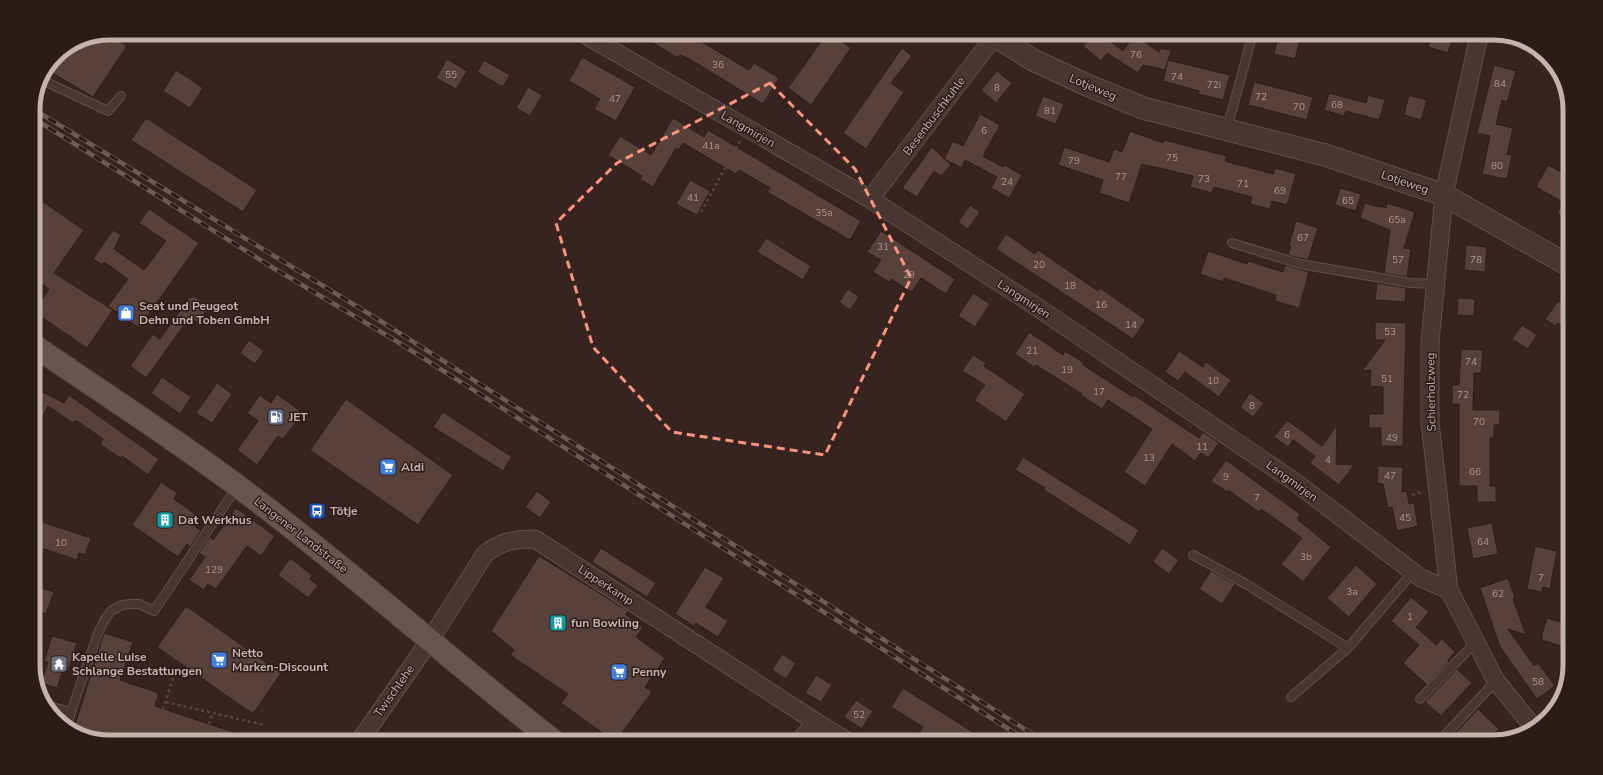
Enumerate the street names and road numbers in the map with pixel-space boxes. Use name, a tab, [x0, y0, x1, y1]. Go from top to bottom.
street label: Lotjeweg	[1067, 70, 1119, 104]
street label: Besenbuschkuhle	[899, 73, 969, 159]
street label: Langmirjen	[718, 107, 778, 151]
street label: Lotjeweg	[1379, 166, 1431, 198]
street label: Langmirjen	[994, 276, 1054, 322]
street label: Schierholzweg	[1422, 352, 1440, 432]
street label: Langmirjen	[1263, 457, 1321, 505]
street label: Langener Landstraße	[251, 493, 351, 577]
street label: Lipperkamp	[575, 561, 637, 609]
street label: Twischlehe	[370, 662, 418, 720]

